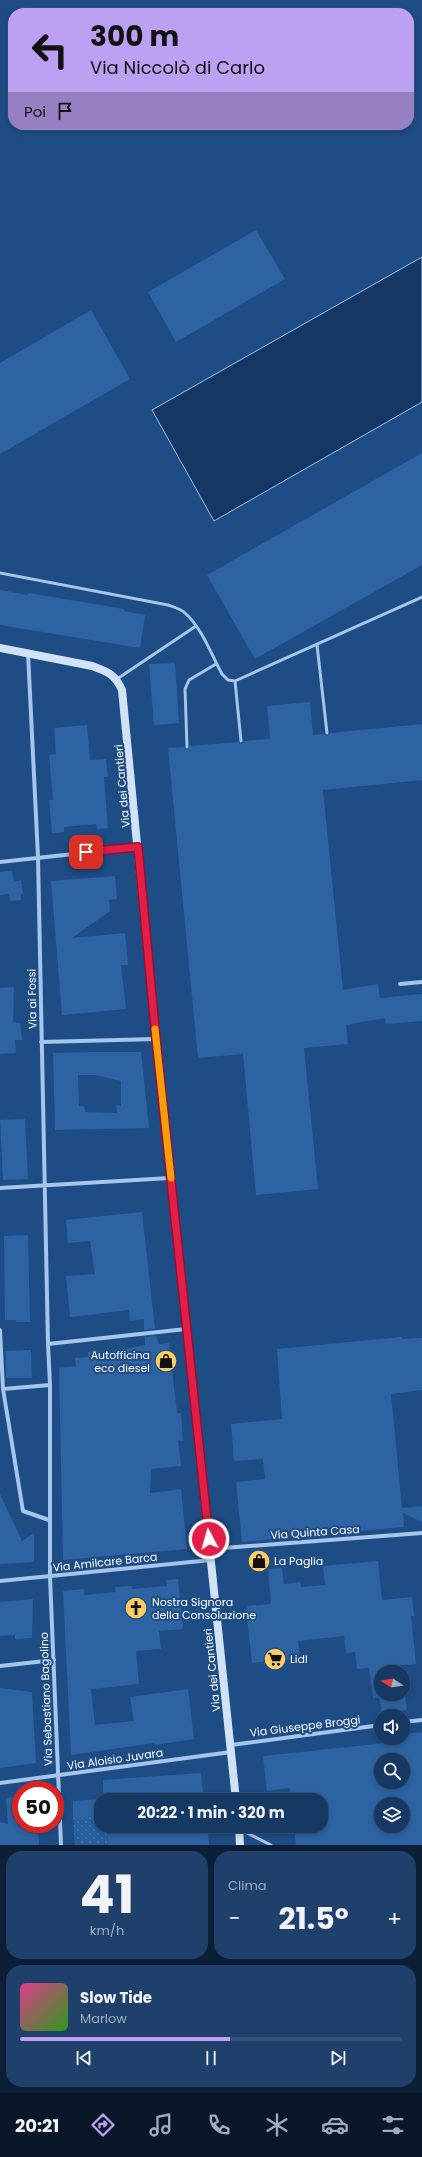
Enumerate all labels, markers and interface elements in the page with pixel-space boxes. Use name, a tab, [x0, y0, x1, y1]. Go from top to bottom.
text: 300 m	[90, 17, 179, 56]
icon: left	[24, 24, 76, 76]
text: Via Niccolò di Carlo	[90, 55, 265, 80]
icon: arrive	[54, 100, 76, 122]
text: Poi	[24, 101, 46, 122]
street label: Via dei Cantieri	[110, 743, 134, 828]
pin	[69, 835, 103, 869]
icon: arrive	[75, 841, 97, 863]
street label: Via ai Fossi	[23, 968, 41, 1029]
place label: Autofficina eco diesel	[91, 1347, 150, 1376]
shop icon: Autofficina eco diesel	[153, 1348, 179, 1374]
position arrow	[188, 1518, 230, 1560]
street label: Via Quinta Casa	[270, 1521, 360, 1543]
shop icon: La Paglia	[246, 1548, 272, 1574]
street label: Via Amilcare Barca	[52, 1549, 158, 1575]
place label: La Paglia	[274, 1553, 323, 1569]
place label: Nostra Signora della Consolazione	[152, 1594, 256, 1623]
church icon: Nostra Signora della Consolazione	[123, 1595, 149, 1621]
street label: Via dei Cantieri	[200, 1627, 224, 1712]
street label: Via Sebastiano Bagolino	[36, 1632, 56, 1766]
supermarket icon: Lidl	[262, 1646, 288, 1672]
place label: Lidl	[290, 1651, 308, 1667]
north arrow	[374, 1665, 410, 1701]
map controls	[374, 1665, 410, 1833]
button: sound	[374, 1709, 410, 1745]
street label: Via Giuseppe Broggi	[249, 1711, 362, 1741]
street label: Via Aloisio Juvara	[66, 1744, 164, 1774]
button: search	[374, 1753, 410, 1789]
speed limit sign: 50	[12, 1781, 64, 1833]
button: layers	[374, 1797, 410, 1833]
text: 20:22 · 1 min · 320 m	[137, 1802, 285, 1823]
text: 41	[80, 1858, 134, 1931]
text: Clima	[228, 1876, 267, 1895]
text: 21.5°	[278, 1897, 349, 1940]
text: −	[228, 1903, 240, 1934]
text: +	[387, 1903, 402, 1934]
text: km/h	[90, 1921, 124, 1940]
text: Slow Tide	[80, 1987, 152, 2008]
text: Marlow	[80, 2009, 127, 2028]
icon: previous	[73, 2047, 95, 2069]
icon: pause	[200, 2047, 222, 2069]
icon: next	[327, 2047, 349, 2069]
icon: directions	[89, 2111, 117, 2139]
icon: music	[147, 2111, 175, 2139]
icon: phone	[205, 2111, 233, 2139]
icon: climate	[263, 2111, 291, 2139]
icon: car	[321, 2111, 349, 2139]
icon: filters	[379, 2111, 407, 2139]
text: 20:21	[15, 2113, 59, 2138]

